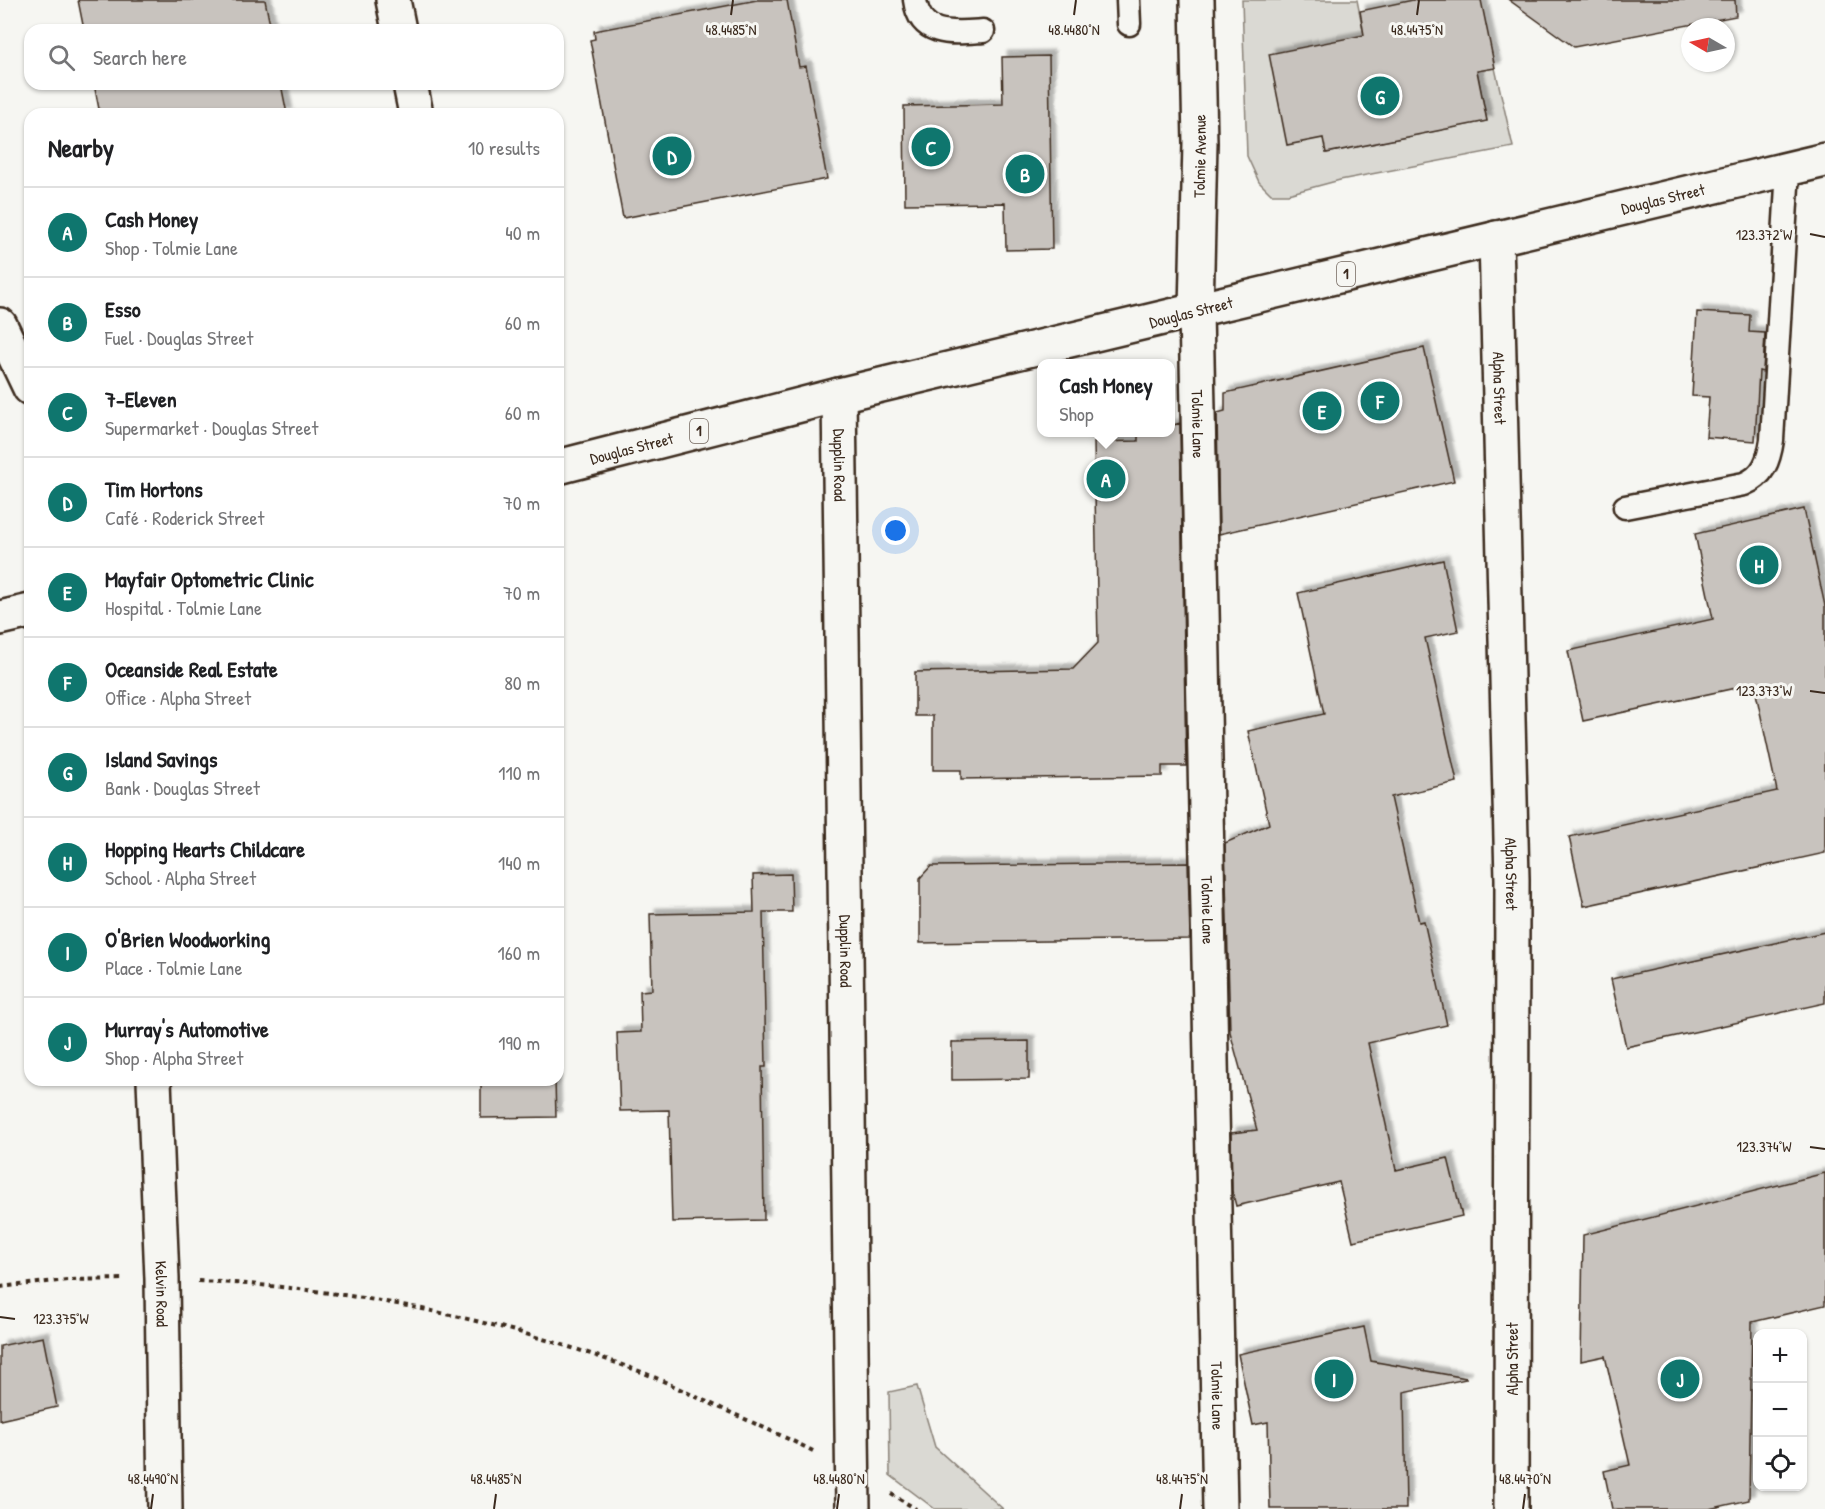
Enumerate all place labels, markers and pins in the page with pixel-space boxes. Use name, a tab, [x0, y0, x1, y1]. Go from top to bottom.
pin: G	[1360, 74, 1400, 118]
pin: C	[912, 124, 950, 170]
pin: D	[652, 134, 692, 178]
pin: B	[1006, 152, 1044, 196]
pin: F	[1360, 378, 1400, 424]
pin: E	[1302, 388, 1342, 434]
pin: A	[1086, 456, 1126, 502]
pin: H	[1740, 542, 1778, 588]
pin: I	[1314, 1356, 1354, 1402]
pin: J	[1660, 1356, 1700, 1402]

